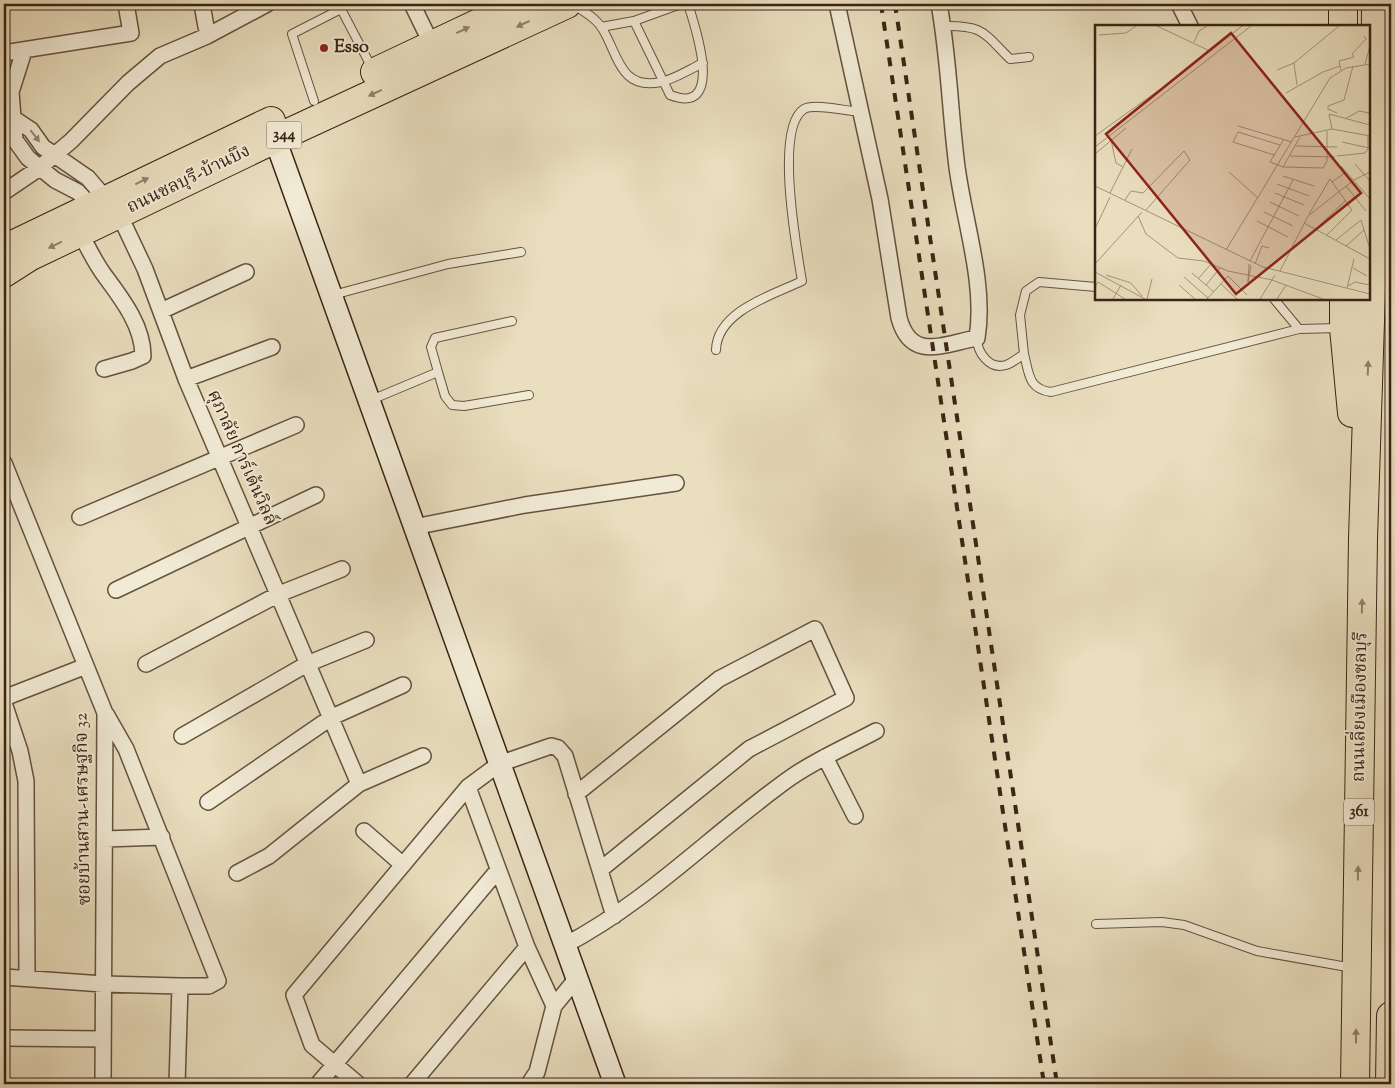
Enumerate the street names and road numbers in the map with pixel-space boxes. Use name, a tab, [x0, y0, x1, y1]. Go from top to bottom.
road number: 344	[266, 122, 302, 148]
street label: ถนนชลบุรี-บ้านบึง	[123, 139, 255, 221]
street label: ศุภาลัย การ์เด้นวิลล์	[199, 386, 283, 530]
street label: ถนนเลี่ยงเมืองชลบุรี	[1344, 632, 1375, 782]
street label: ซอยบ้านสวน-เศรษฐกิจ 32	[69, 712, 99, 906]
road number: 361	[1344, 799, 1374, 826]

